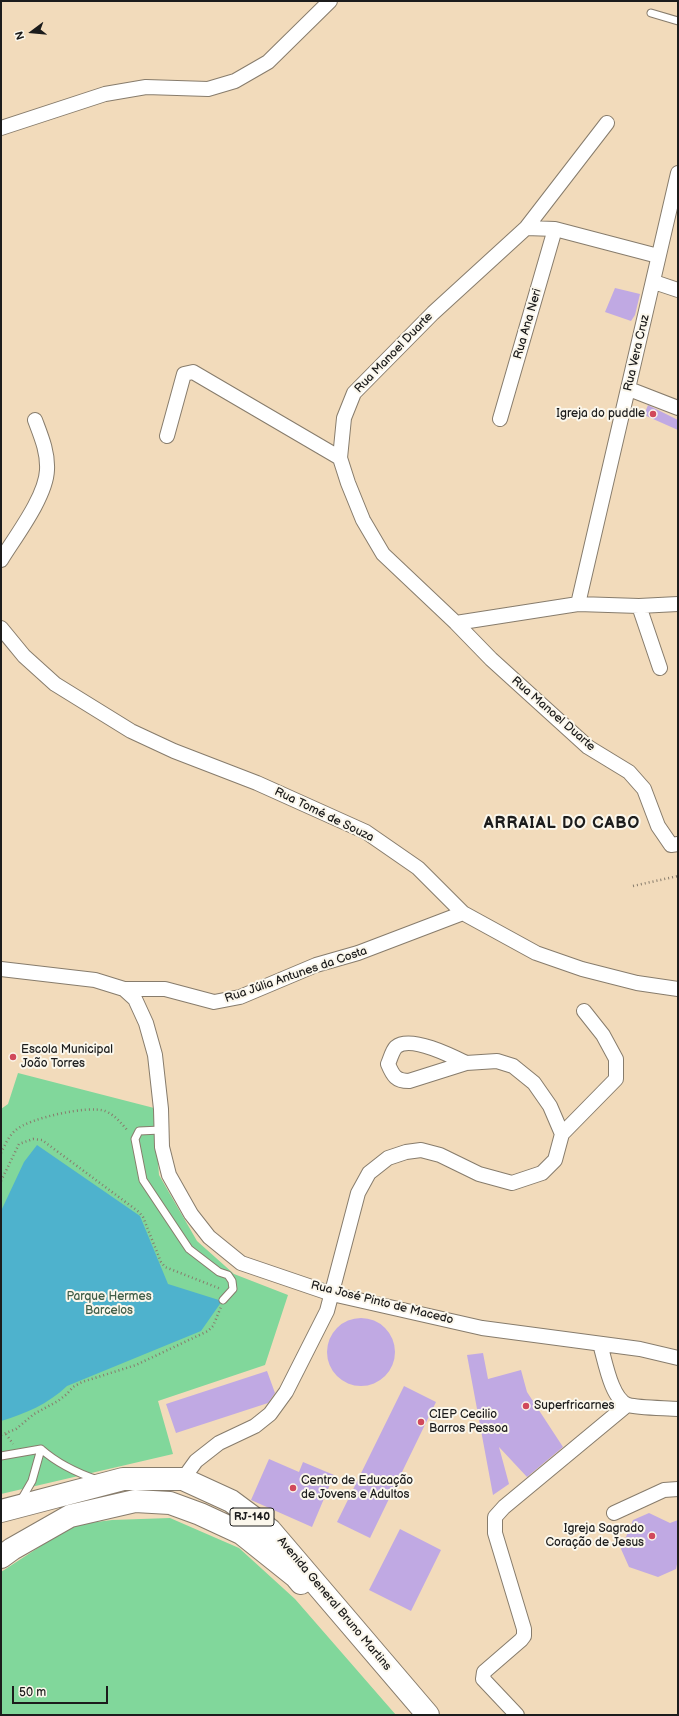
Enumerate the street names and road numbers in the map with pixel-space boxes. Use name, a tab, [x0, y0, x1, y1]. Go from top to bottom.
street label: Rua Ana Neri	[511, 287, 545, 361]
street label: Rua Manoel Duarte	[352, 310, 436, 396]
street label: Rua Vera Cruz	[621, 313, 653, 393]
street label: Rua Manoel Duarte	[508, 674, 598, 754]
street label: Rua Tomé de Souza	[272, 785, 376, 845]
street label: Rua Júlia Antunes da Costa	[223, 944, 369, 1006]
street label: Rua José Pinto de Macedo	[309, 1278, 455, 1328]
road number: RJ-140	[230, 1508, 274, 1526]
street label: Avenida General Bruno Martins	[274, 1534, 394, 1674]

